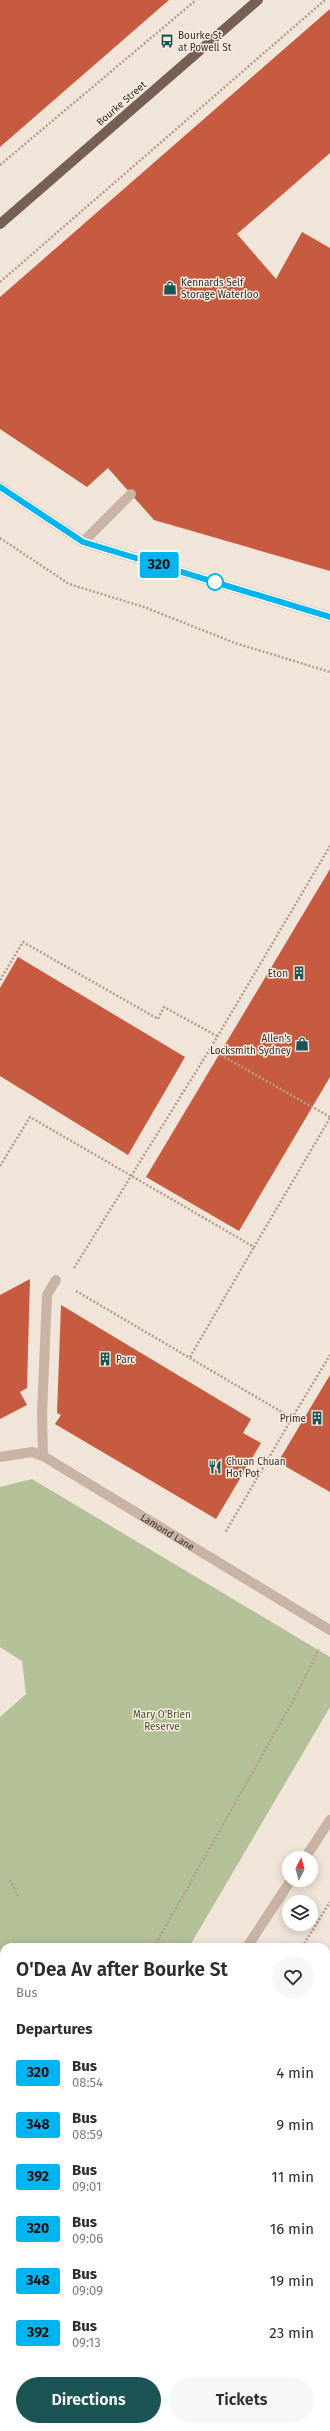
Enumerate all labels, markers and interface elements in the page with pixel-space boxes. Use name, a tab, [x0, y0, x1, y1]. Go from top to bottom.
place label: Bourke St at Powell St	[178, 30, 232, 54]
bus stop icon: Bourke St at Powell St	[159, 33, 175, 49]
street label: Bourke Street	[94, 79, 149, 129]
place label: Kennards Self Storage Waterloo	[181, 277, 259, 301]
shop icon: Kennards Self Storage Waterloo	[162, 280, 178, 296]
line badge: 320	[136, 552, 182, 578]
text: 320	[148, 556, 170, 573]
unlabelled marker	[206, 573, 224, 591]
building icon: Eton	[291, 965, 307, 981]
place label: Eton	[268, 968, 288, 980]
place label: Allen's Locksmith Sydney	[210, 1033, 291, 1057]
shop icon: Allen's Locksmith Sydney	[294, 1036, 310, 1052]
building icon: Parc	[97, 1351, 113, 1367]
place label: Parc	[116, 1354, 135, 1366]
building icon: Prime	[309, 1410, 325, 1426]
place label: Prime	[280, 1413, 306, 1425]
place label: Chuan Chuan Hot Pot	[226, 1456, 286, 1480]
restaurant icon: Chuan Chuan Hot Pot	[207, 1459, 223, 1475]
street label: Lamond Lane	[138, 1512, 196, 1553]
park label: Mary O'Brien Reserve	[133, 1709, 191, 1733]
north arrow	[282, 1851, 318, 1887]
map controls	[282, 1851, 318, 1931]
button: layers	[282, 1895, 318, 1931]
button: heart	[272, 1956, 314, 1998]
text: O'Dea Av after Bourke St	[16, 1958, 228, 1981]
text: Bus	[16, 1985, 38, 2000]
text: Departures	[16, 2020, 93, 2038]
text: Bus	[72, 2057, 97, 2075]
text: 320	[27, 2064, 49, 2081]
text: 4 min	[276, 2064, 314, 2082]
text: 08:54	[72, 2075, 103, 2090]
text: Bus	[72, 2109, 97, 2127]
text: 348	[26, 2116, 50, 2133]
text: 9 min	[276, 2116, 314, 2134]
text: 08:59	[72, 2127, 103, 2142]
text: Bus	[72, 2161, 97, 2179]
text: 392	[27, 2168, 49, 2185]
text: 11 min	[271, 2168, 314, 2186]
text: 09:01	[72, 2179, 102, 2194]
text: Bus	[72, 2213, 97, 2231]
text: 320	[27, 2220, 49, 2237]
text: 16 min	[270, 2220, 314, 2238]
text: 09:06	[72, 2231, 103, 2246]
text: Bus	[72, 2265, 97, 2283]
text: 348	[26, 2272, 50, 2289]
text: 19 min	[270, 2272, 314, 2290]
text: 09:09	[72, 2283, 103, 2298]
text: Bus	[72, 2317, 97, 2335]
text: 392	[27, 2324, 49, 2341]
text: 23 min	[269, 2324, 314, 2342]
text: 09:13	[72, 2335, 101, 2350]
button: Directions	[16, 2377, 161, 2423]
button: Tickets	[169, 2377, 314, 2423]

